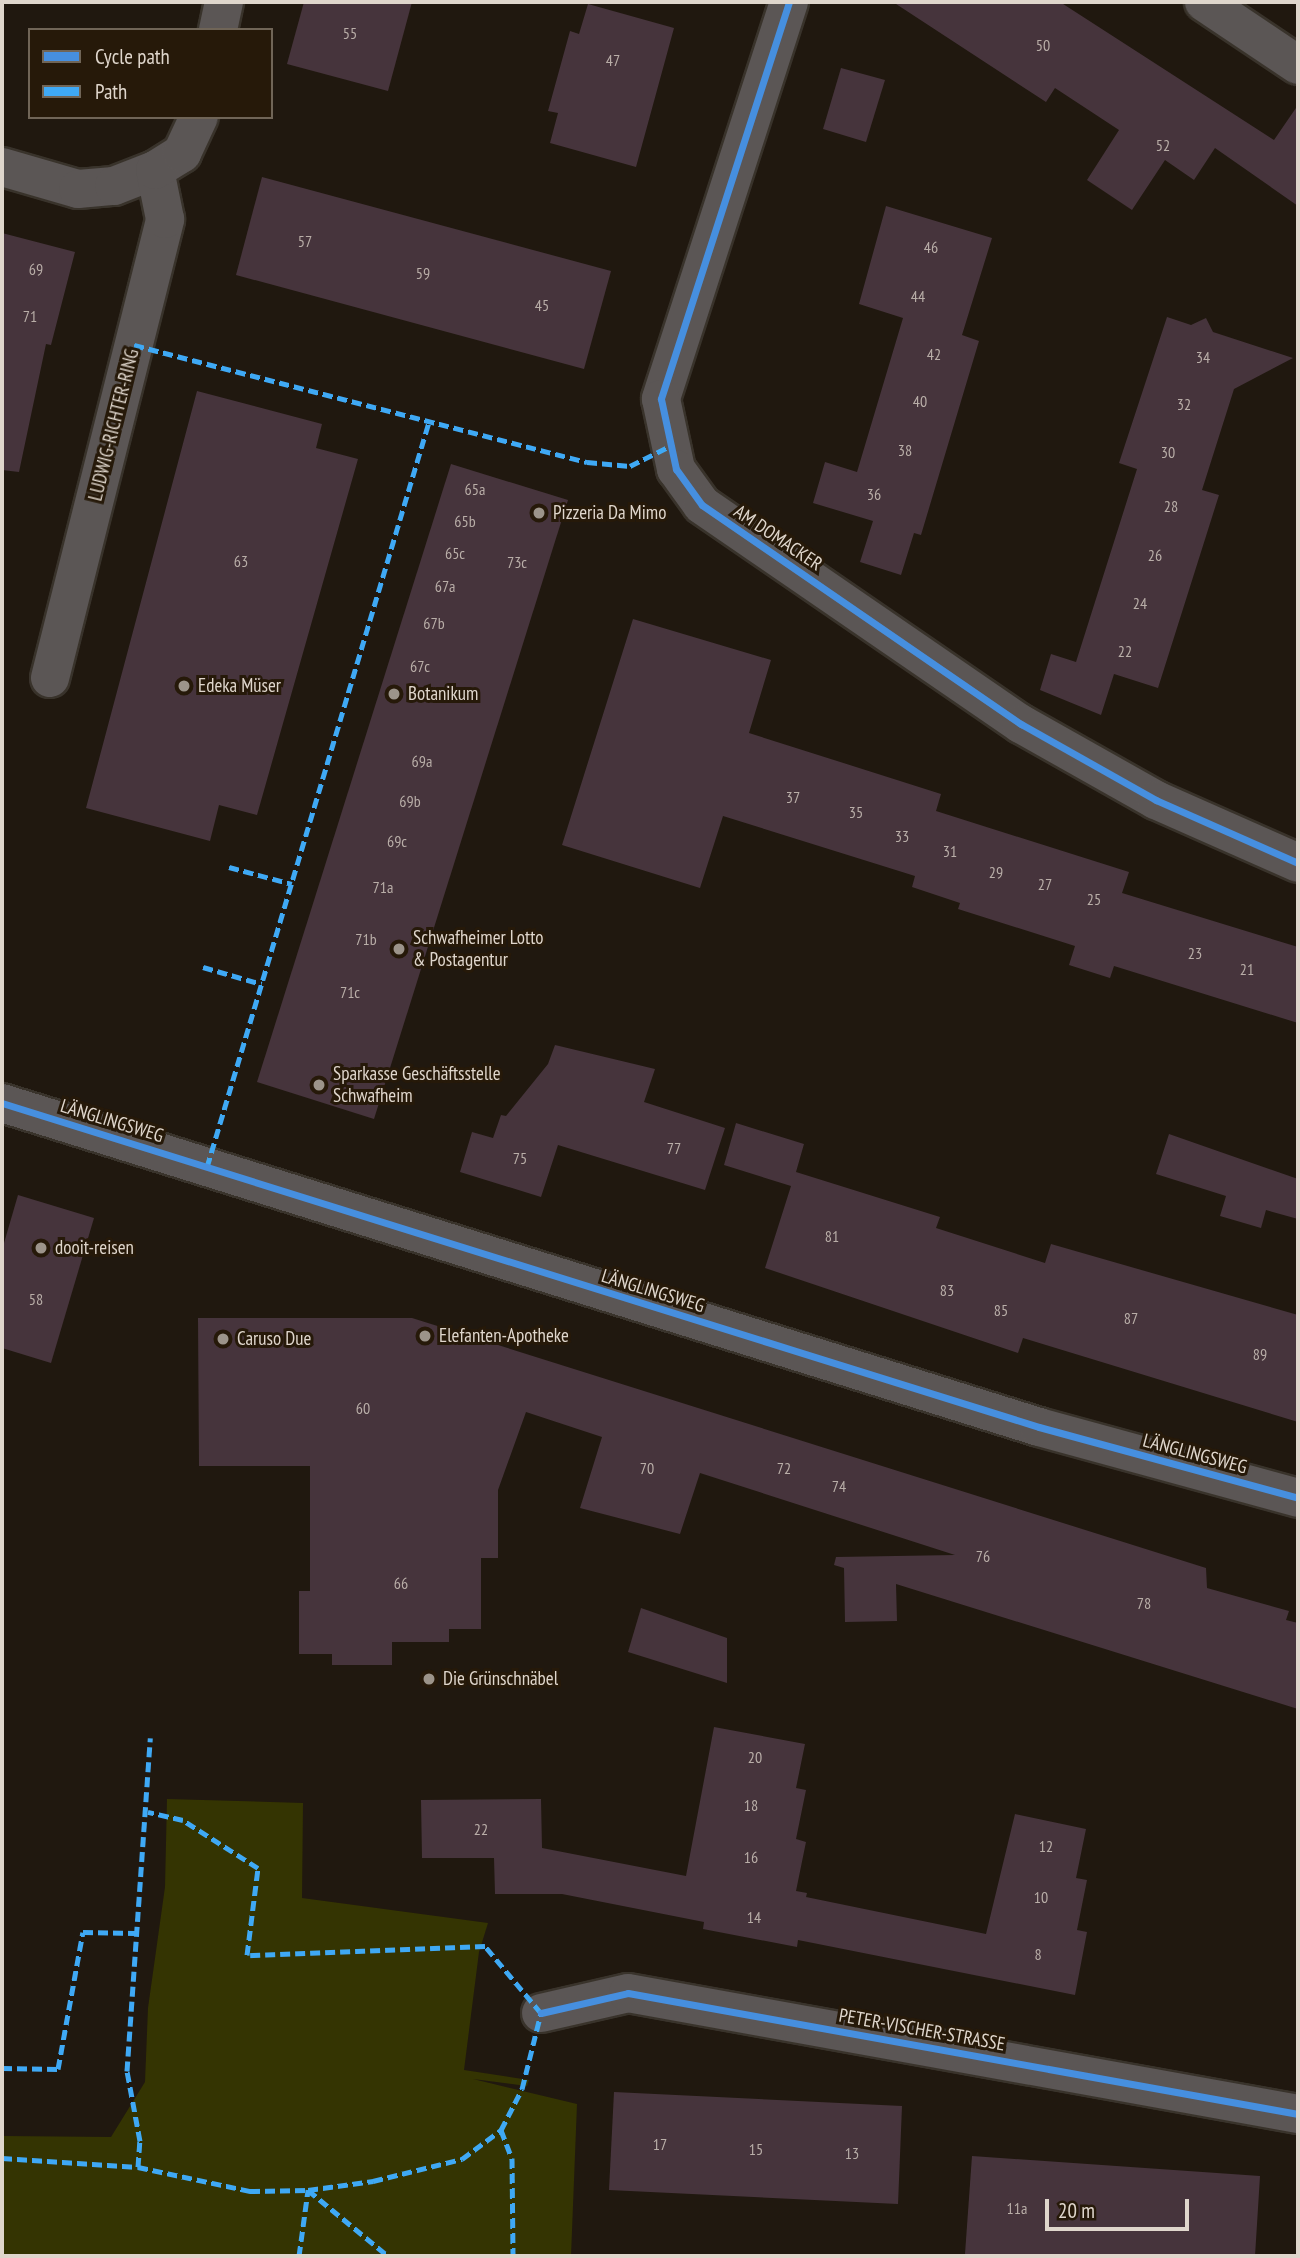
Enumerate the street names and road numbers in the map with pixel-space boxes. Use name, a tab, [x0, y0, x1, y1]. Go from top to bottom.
street label: LUDWIG-RICHTER-RING	[84, 347, 144, 503]
street label: AM DOMACKER	[730, 500, 826, 576]
street label: LÄNGLINGSWEG	[58, 1094, 166, 1148]
street label: LÄNGLINGSWEG	[599, 1264, 707, 1318]
street label: LÄNGLINGSWEG	[1140, 1429, 1250, 1479]
street label: PETER-VISCHER-STRASSE	[837, 2004, 1007, 2056]

